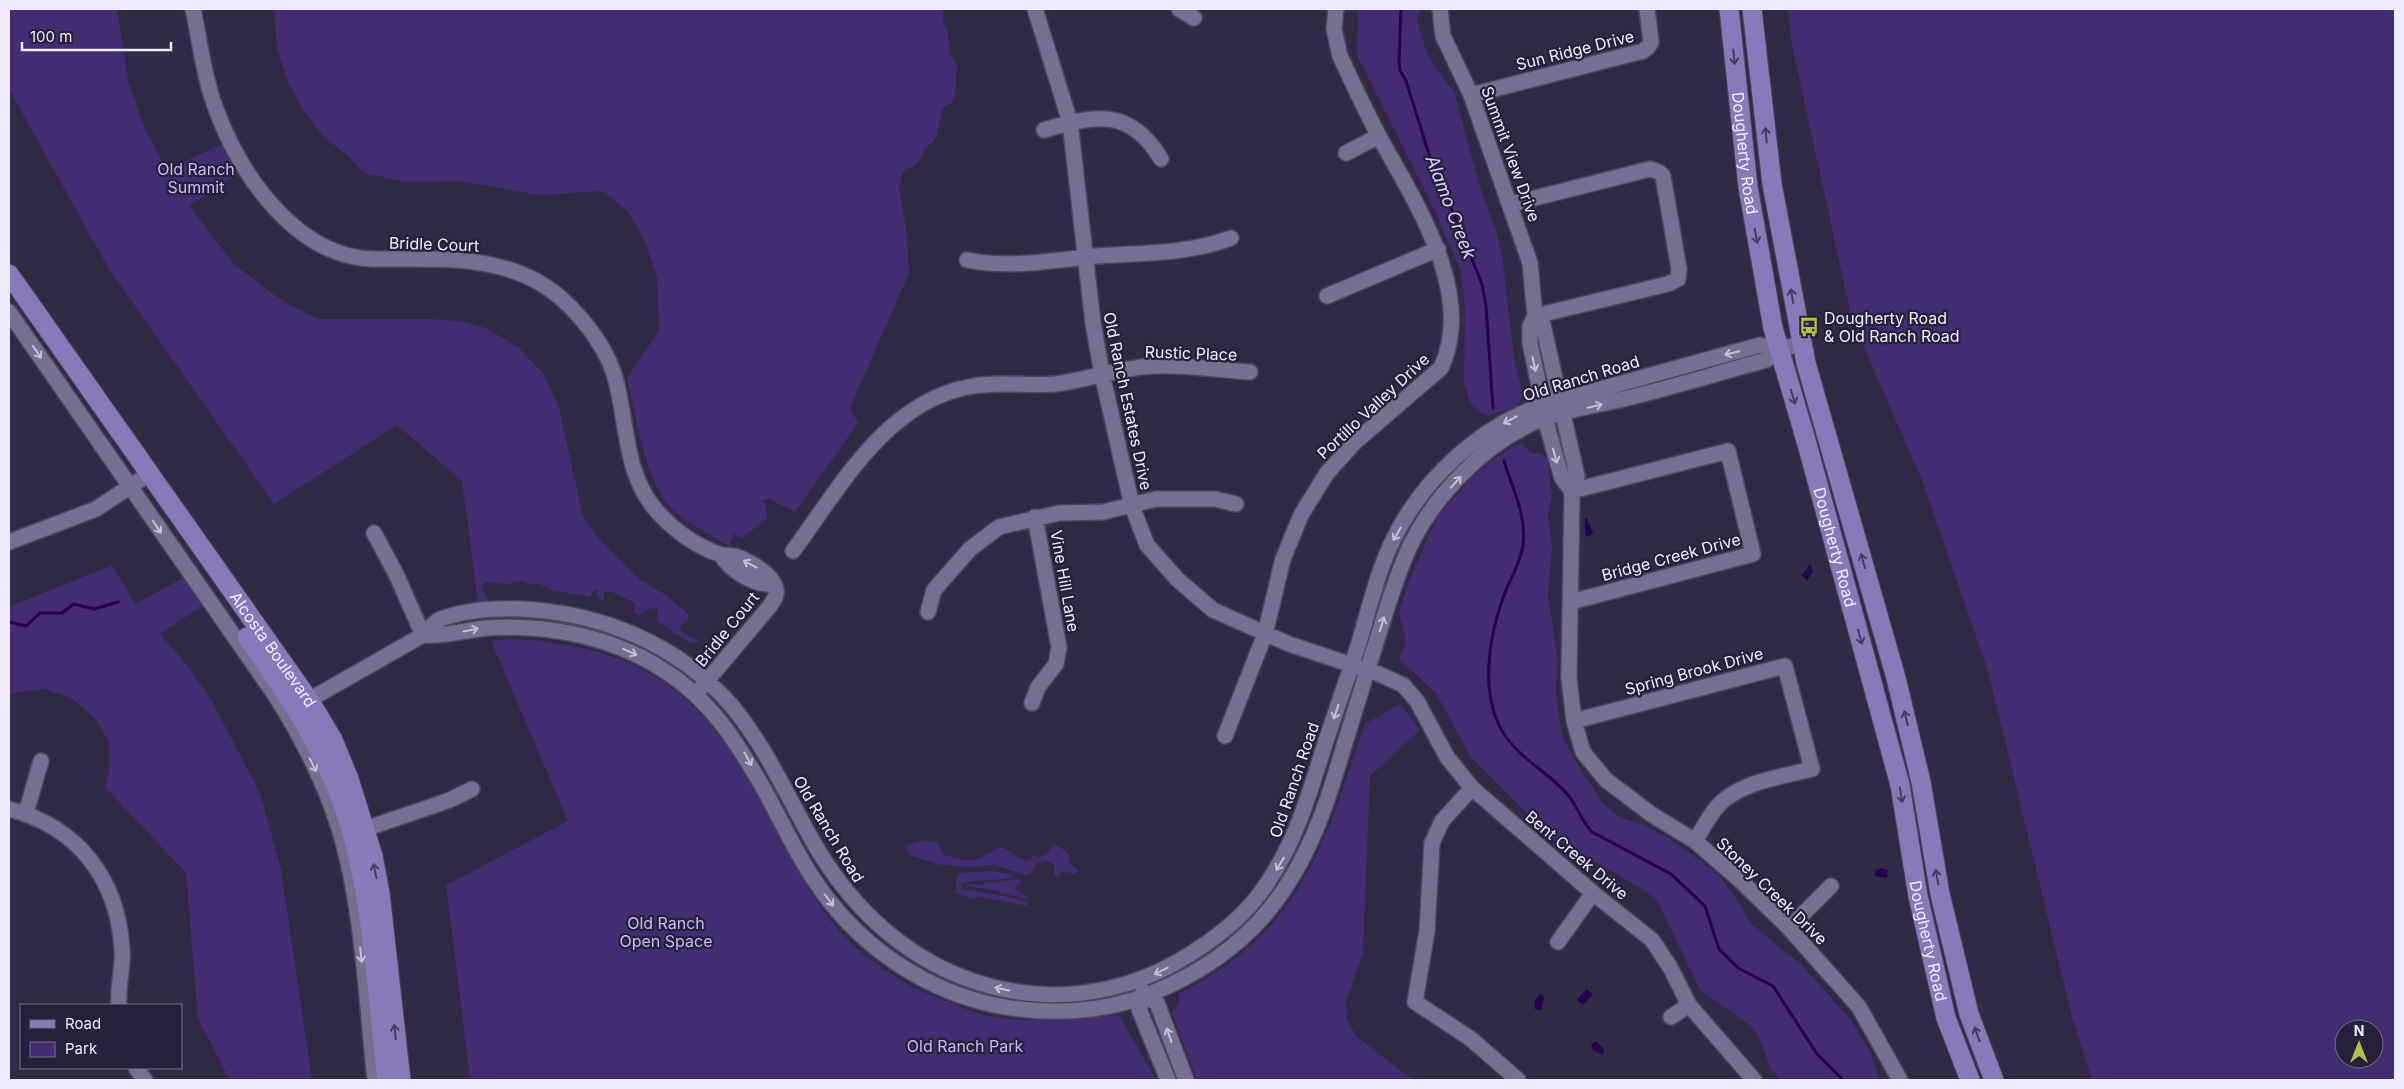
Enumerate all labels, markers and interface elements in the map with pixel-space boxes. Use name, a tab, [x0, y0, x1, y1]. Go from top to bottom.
scale bar	[22, 20, 171, 52]
street label: Sun Ridge Drive	[1514, 26, 1636, 74]
text: 100 m	[30, 27, 72, 46]
one-way arrow	[1729, 49, 1739, 65]
street label: Summit View Drive	[1477, 84, 1545, 224]
street label: Dougherty Road	[1728, 91, 1763, 216]
one-way arrow	[1761, 128, 1771, 144]
water label: Alamo Creek	[1421, 151, 1481, 263]
park label: Old Ranch Summit	[157, 159, 235, 197]
one-way arrow	[1752, 227, 1762, 243]
street label: Bridle Court	[388, 232, 480, 256]
one-way arrow	[1787, 288, 1796, 304]
place label: Dougherty Road & Old Ranch Road	[1824, 308, 1960, 346]
street label: Old Ranch Estates Drive	[1099, 310, 1157, 492]
bus stop icon: Dougherty Road & Old Ranch Road	[1798, 316, 1820, 338]
street label: Rustic Place	[1144, 341, 1238, 365]
one-way arrow	[31, 345, 42, 359]
street label: Portillo Valley Drive	[1313, 349, 1433, 463]
one-way arrow	[1724, 349, 1740, 358]
street label: Old Ranch Road	[1520, 351, 1642, 405]
one-way arrow	[1529, 355, 1539, 371]
one-way arrow	[1789, 388, 1799, 404]
one-way arrow	[1587, 401, 1603, 410]
one-way arrow	[1503, 416, 1518, 425]
one-way arrow	[1551, 448, 1561, 464]
one-way arrow	[1450, 475, 1462, 488]
street label: Dougherty Road	[1809, 485, 1861, 609]
one-way arrow	[152, 519, 162, 533]
one-way arrow	[1392, 526, 1402, 541]
street label: Vine Hill Lane	[1046, 529, 1084, 633]
street label: Bridge Creek Drive	[1599, 529, 1743, 585]
one-way arrow	[1857, 554, 1867, 570]
one-way arrow	[743, 559, 758, 569]
street label: Alcosta Boulevard	[226, 588, 321, 711]
street label: Bridle Court	[691, 588, 763, 670]
one-way arrow	[1378, 617, 1387, 633]
one-way arrow	[463, 625, 479, 635]
one-way arrow	[1856, 629, 1865, 645]
street label: Spring Brook Drive	[1623, 643, 1765, 699]
one-way arrow	[622, 647, 637, 657]
one-way arrow	[1330, 704, 1340, 720]
one-way arrow	[1900, 710, 1910, 726]
street label: Old Ranch Road	[1265, 720, 1323, 840]
one-way arrow	[743, 752, 753, 766]
one-way arrow	[309, 757, 318, 772]
street label: Old Ranch Road	[789, 772, 869, 886]
one-way arrow	[1896, 786, 1906, 802]
street label: Bent Creek Drive	[1522, 806, 1632, 904]
street label: Stoney Creek Drive	[1713, 833, 1831, 949]
one-way arrow	[1274, 857, 1284, 871]
one-way arrow	[370, 863, 380, 879]
one-way arrow	[1932, 869, 1942, 885]
street label: Dougherty Road	[1906, 879, 1952, 1003]
one-way arrow	[824, 893, 834, 907]
park label: Old Ranch Open Space	[620, 913, 712, 951]
one-way arrow	[356, 947, 366, 963]
one-way arrow	[1154, 967, 1169, 976]
one-way arrow	[995, 984, 1011, 993]
legend	[20, 1004, 182, 1069]
text: Road	[65, 1014, 101, 1033]
north arrow	[2334, 1019, 2384, 1069]
text: N	[2354, 1022, 2364, 1039]
one-way arrow	[390, 1024, 400, 1040]
one-way arrow	[1972, 1027, 1981, 1043]
one-way arrow	[1164, 1028, 1173, 1044]
park label: Old Ranch Park	[907, 1036, 1023, 1056]
text: Park	[65, 1039, 98, 1058]

